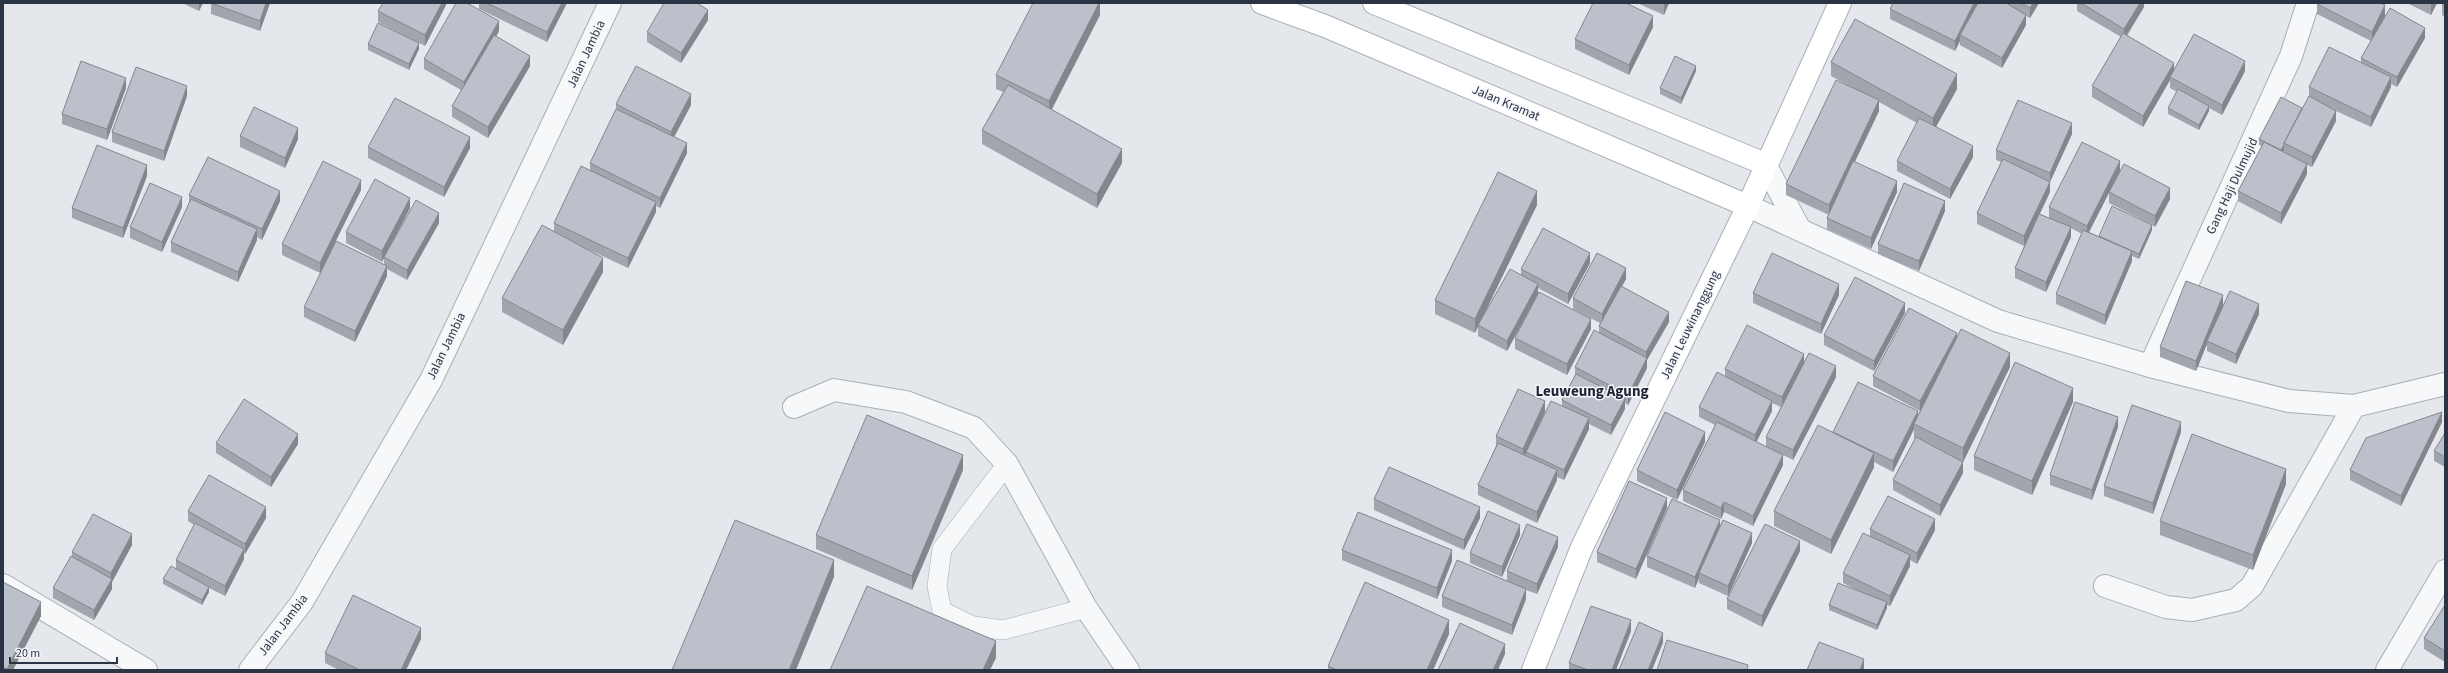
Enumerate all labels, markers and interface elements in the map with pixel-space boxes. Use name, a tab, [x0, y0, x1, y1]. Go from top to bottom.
street label: Jalan Jambia	[562, 17, 610, 91]
street label: Jalan Kramat	[1469, 81, 1543, 126]
street label: Gang Haji Dulmujid	[2202, 135, 2262, 237]
street label: Jalan Leuwinanggung	[1656, 267, 1724, 383]
street label: Jalan Jambia	[422, 309, 470, 383]
district label: Leuweung Agung	[1536, 381, 1648, 402]
street label: Jalan Jambia	[254, 590, 312, 660]
scale bar	[10, 639, 117, 665]
text: 20 m	[16, 645, 40, 662]

